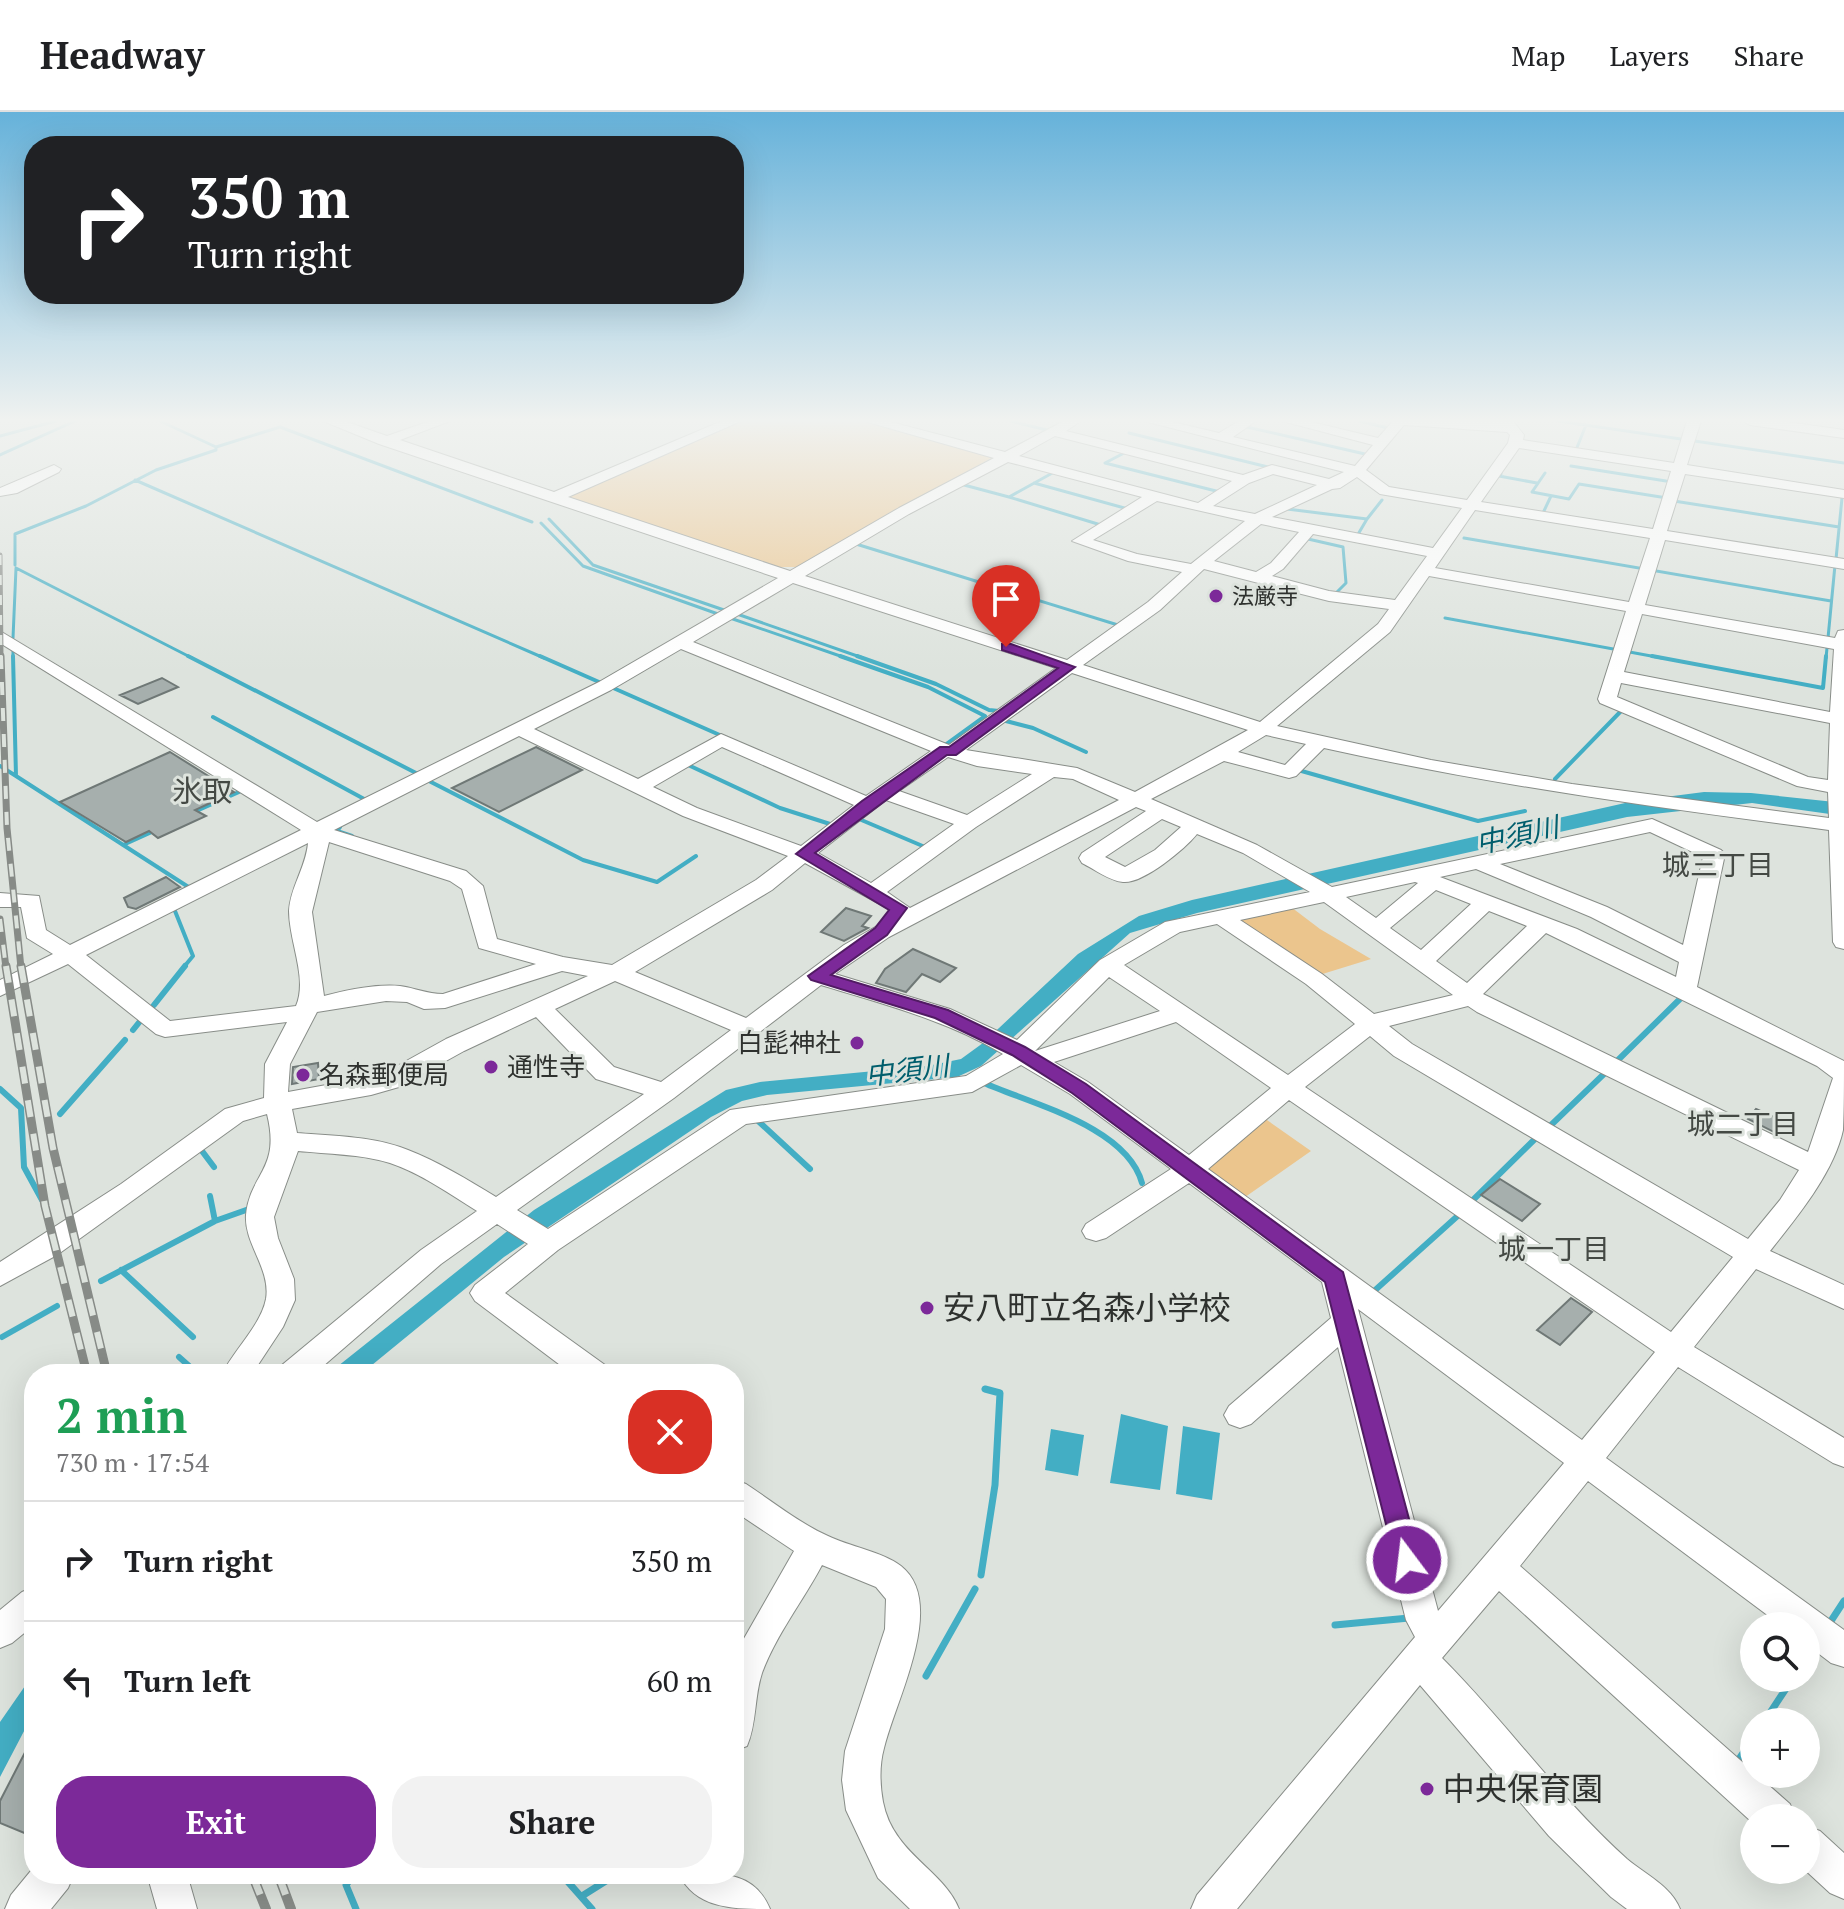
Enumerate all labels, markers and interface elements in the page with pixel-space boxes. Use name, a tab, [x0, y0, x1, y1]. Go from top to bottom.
text: Headway	[40, 30, 205, 80]
text: Map	[1511, 37, 1565, 74]
text: Layers	[1609, 37, 1690, 74]
text: Share	[1734, 37, 1804, 74]
text: 350 m	[188, 160, 350, 234]
icon: right	[56, 168, 160, 272]
text: Turn right	[188, 231, 352, 278]
pin	[972, 565, 1040, 647]
icon: arrive	[984, 577, 1028, 621]
place label: 法厳寺	[1232, 581, 1298, 610]
marker: 法厳寺	[1207, 587, 1225, 605]
district label: 氷取	[172, 771, 232, 811]
water label: 中須川	[1472, 807, 1565, 861]
district label: 城三丁目	[1662, 846, 1774, 883]
place label: 白髭神社	[737, 1025, 841, 1059]
marker: 白髭神社	[848, 1034, 866, 1052]
water label: 中須川	[863, 1046, 954, 1093]
place label: 通性寺	[507, 1049, 585, 1083]
place label: 名森郵便局	[319, 1057, 449, 1091]
marker: 通性寺	[482, 1058, 500, 1076]
marker: 名森郵便局	[294, 1066, 312, 1084]
district label: 城二丁目	[1687, 1105, 1799, 1142]
district label: 城一丁目	[1498, 1230, 1610, 1267]
place label: 安八町立名森小学校	[943, 1286, 1231, 1328]
marker: 安八町立名森小学校	[918, 1299, 936, 1317]
text: 2 min	[56, 1383, 187, 1447]
button: close	[628, 1390, 712, 1474]
text: 730 m · 17:54	[56, 1445, 209, 1479]
position arrow	[1365, 1518, 1449, 1602]
icon: right	[56, 1539, 100, 1583]
text: Turn right	[124, 1541, 273, 1581]
text: 350 m	[631, 1541, 712, 1581]
map controls	[1740, 1612, 1820, 1884]
button: search	[1740, 1612, 1820, 1692]
icon: left	[56, 1659, 100, 1703]
text: Turn left	[124, 1661, 251, 1701]
text: 60 m	[647, 1661, 712, 1701]
button: +	[1740, 1708, 1820, 1788]
place label: 中央保育園	[1443, 1767, 1603, 1809]
button: Exit	[56, 1776, 376, 1868]
button: Share	[392, 1776, 712, 1868]
marker: 中央保育園	[1418, 1780, 1436, 1798]
button: −	[1740, 1804, 1820, 1884]

